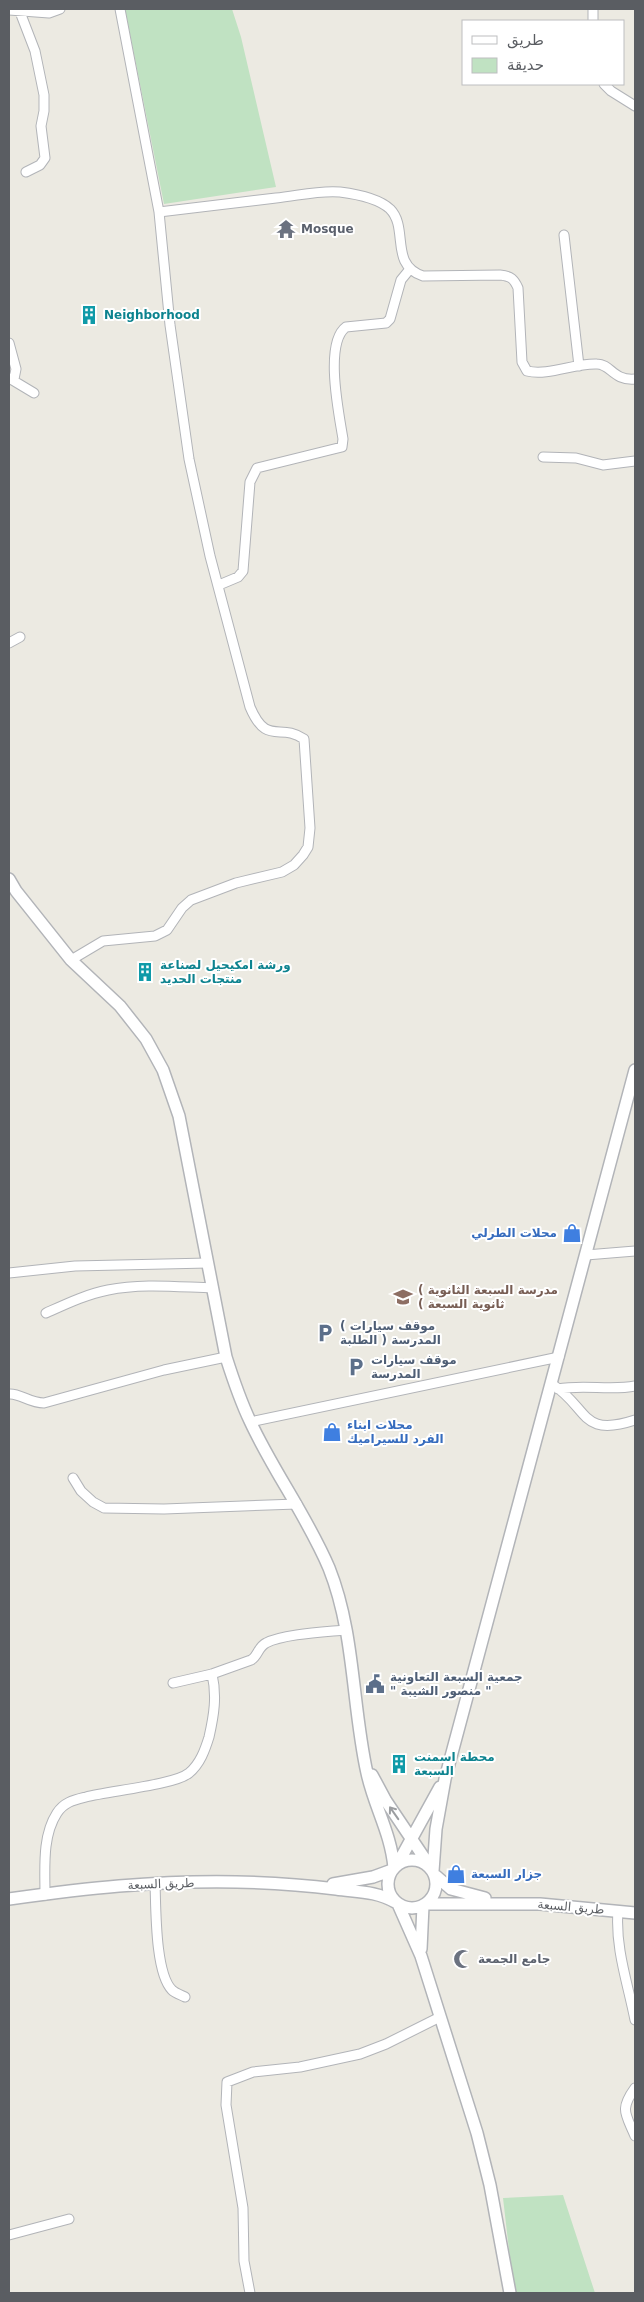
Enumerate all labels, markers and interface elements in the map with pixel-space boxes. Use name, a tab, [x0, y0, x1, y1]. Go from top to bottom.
legend	[462, 20, 624, 85]
text: طريق	[507, 31, 544, 49]
text: حديقة	[507, 56, 544, 74]
temple icon: Mosque	[275, 218, 297, 240]
place label: Mosque	[301, 222, 354, 236]
building icon: Neighborhood	[78, 304, 100, 326]
place label: Neighborhood	[104, 308, 200, 322]
place label: ورشة امكيحيل لصناعة منتجات الحديد	[160, 958, 291, 986]
building icon: ورشة امكيحيل لصناعة منتجات الحديد	[134, 961, 156, 983]
shop icon: محلات الطرلي	[561, 1222, 583, 1244]
place label: محلات الطرلي	[471, 1226, 557, 1240]
place label: ( مدرسة السبعة الثانوية ( ثانوية السبعة	[418, 1283, 558, 1312]
school or university icon: ( مدرسة السبعة الثانوية ( ثانوية السبعة	[392, 1286, 414, 1308]
place label: ( موقف سيارات المدرسة ( الطلبة	[340, 1319, 441, 1347]
parking icon: ( موقف سيارات المدرسة ( الطلبة	[314, 1322, 336, 1344]
place label: موقف سيارات المدرسة	[371, 1353, 457, 1381]
parking icon: موقف سيارات المدرسة	[345, 1356, 367, 1378]
place label: محلات ابناء الفرد للسيراميك	[347, 1418, 444, 1446]
shop icon: محلات ابناء الفرد للسيراميك	[321, 1421, 343, 1443]
place label: جمعية السبعة التعاونية " منصور الشيبة "	[390, 1670, 523, 1699]
public building icon: جمعية السبعة التعاونية " منصور الشيبة "	[364, 1673, 386, 1695]
place label: محطة اسمنت السبعة	[414, 1750, 495, 1778]
building icon: محطة اسمنت السبعة	[388, 1753, 410, 1775]
one-way arrow	[389, 1807, 399, 1821]
shop icon: جزار السبعة	[445, 1863, 467, 1885]
place label: جزار السبعة	[471, 1867, 542, 1881]
street label: طريق السبعة	[127, 1876, 195, 1893]
street label: طريق السبعة	[537, 1897, 605, 1918]
mosque icon: جامع الجمعة	[452, 1948, 474, 1970]
place label: جامع الجمعة	[478, 1952, 550, 1966]

